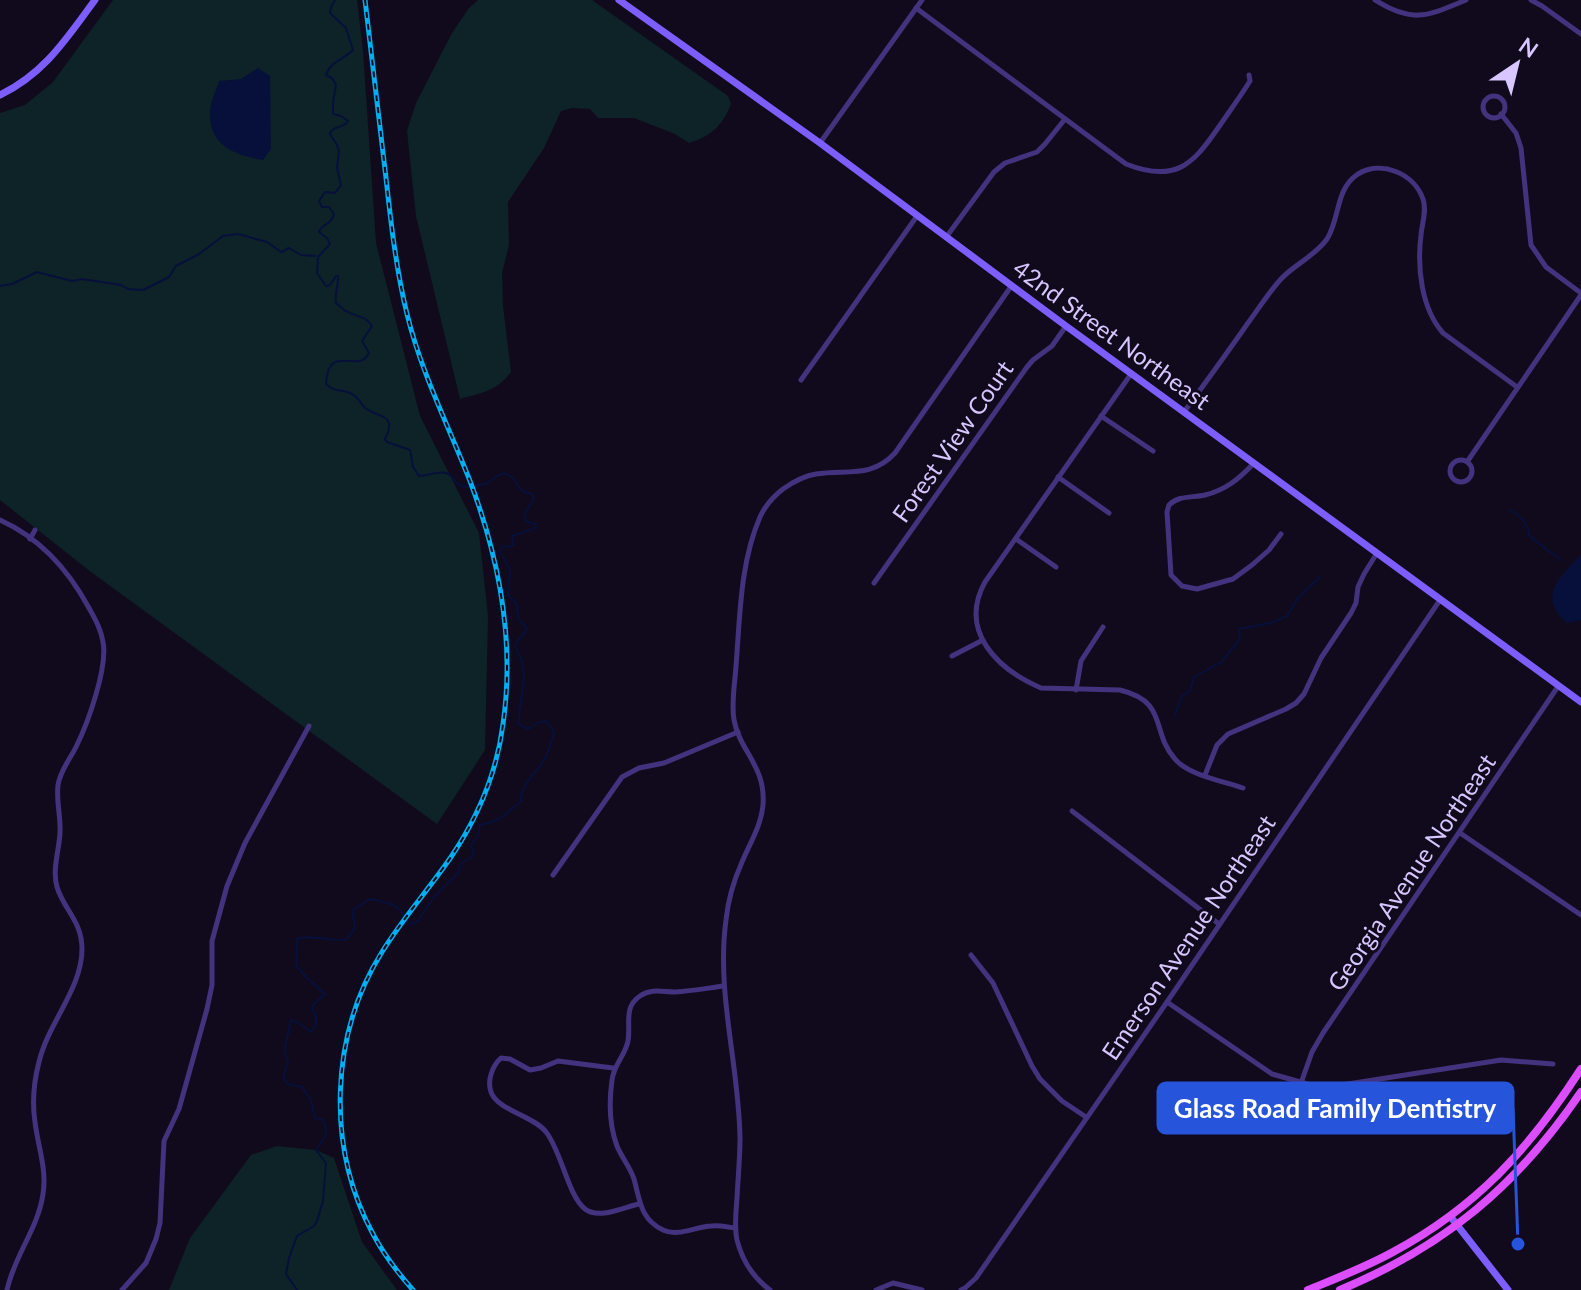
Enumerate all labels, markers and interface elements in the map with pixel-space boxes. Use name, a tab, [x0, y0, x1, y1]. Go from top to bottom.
north arrow	[1477, 24, 1557, 104]
text: N	[1514, 31, 1543, 63]
street label: 42nd Street Northeast	[1008, 253, 1216, 415]
street label: Forest View Court	[885, 354, 1019, 527]
street label: Georgia Avenue Northeast	[1321, 748, 1501, 996]
street label: Emerson Avenue Northeast	[1095, 809, 1281, 1065]
callout: Glass Road Family Dentistry	[1158, 1083, 1513, 1133]
text: Glass Road Family Dentistry	[1174, 1092, 1496, 1124]

